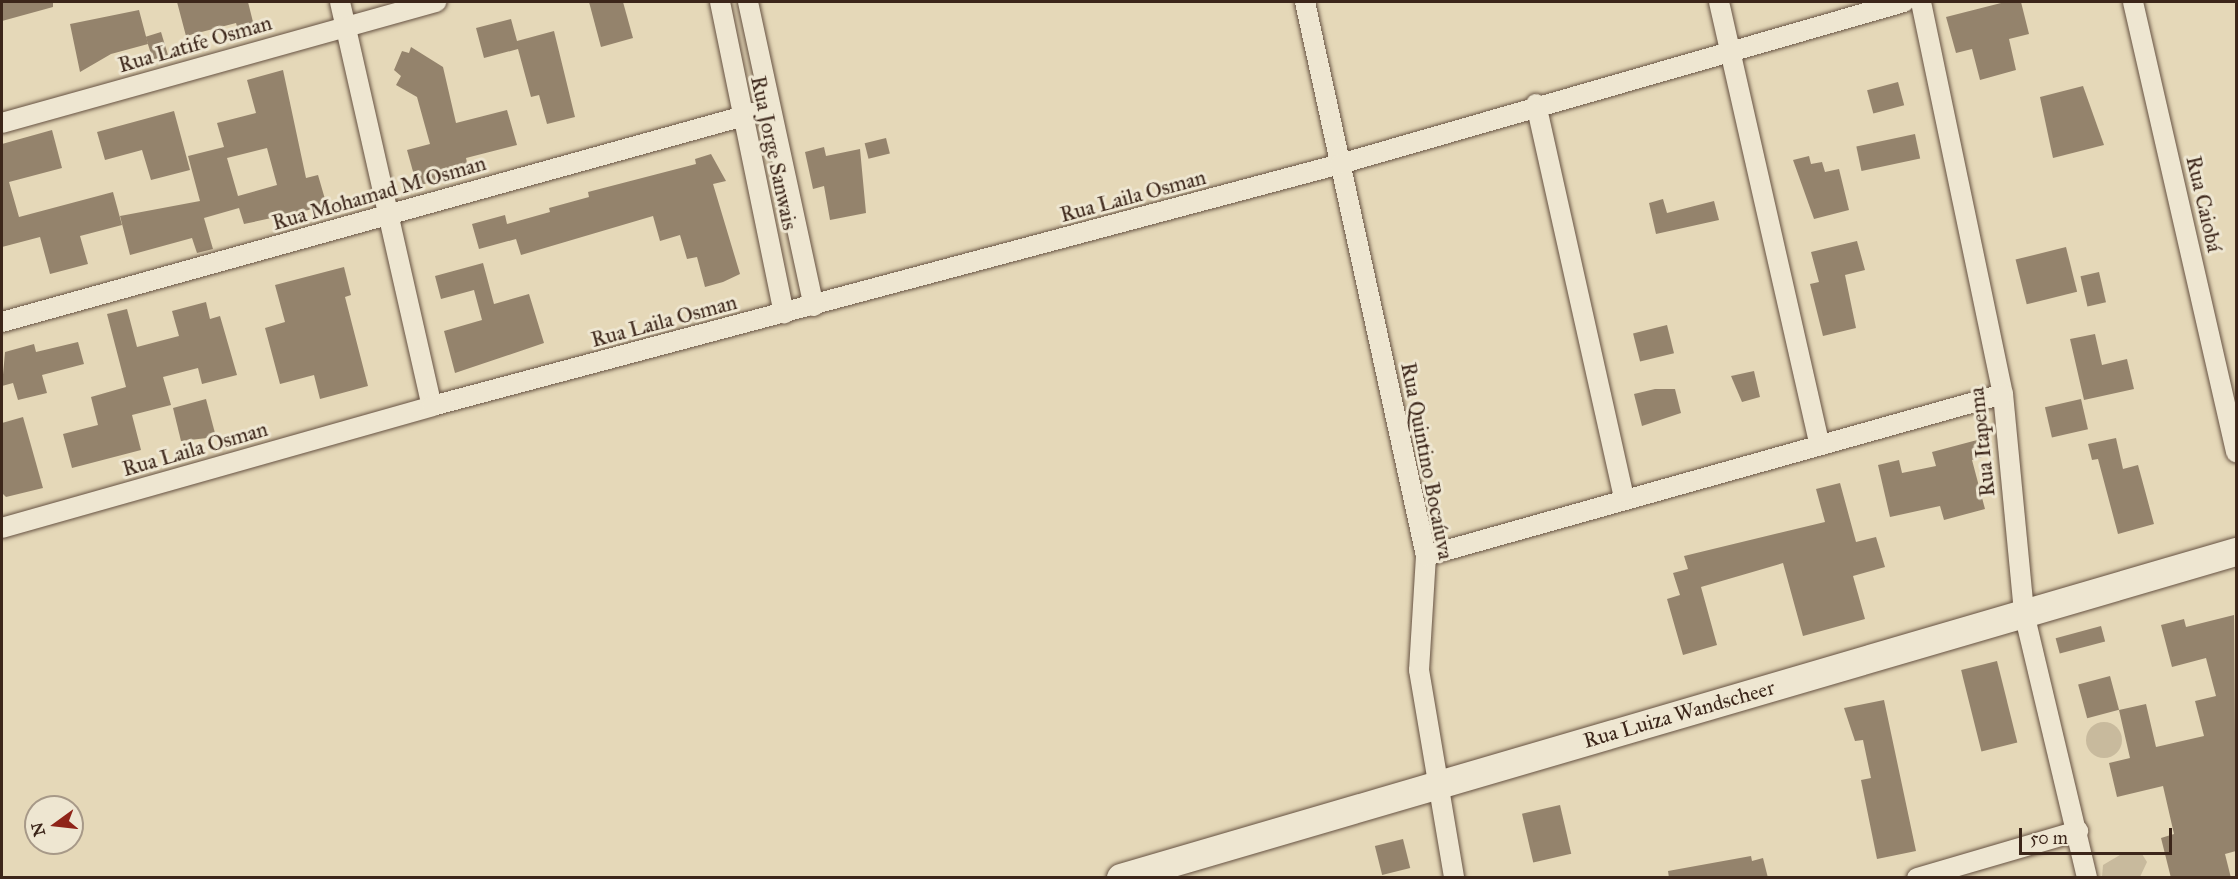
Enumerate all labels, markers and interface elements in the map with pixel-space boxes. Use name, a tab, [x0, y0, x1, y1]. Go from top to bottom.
street label: Rua Latife Osman	[115, 10, 275, 78]
street label: Rua Jorge Sanwais	[745, 74, 803, 232]
street label: Rua Mohamad M Osman	[269, 150, 489, 236]
street label: Rua Caiobá	[2181, 154, 2227, 254]
street label: Rua Laila Osman	[1057, 164, 1209, 228]
street label: Rua Laila Osman	[588, 289, 740, 353]
street label: Rua Quintino Bocaíuva	[1396, 360, 1458, 562]
street label: Rua Itapema	[1964, 386, 2000, 498]
street label: Rua Laila Osman	[119, 416, 271, 482]
street label: Rua Luiza Wandscheer	[1580, 675, 1778, 753]
north arrow	[24, 795, 84, 855]
scale bar	[2022, 816, 2175, 854]
text: N	[27, 820, 49, 838]
text: 50 m	[2030, 827, 2068, 849]

